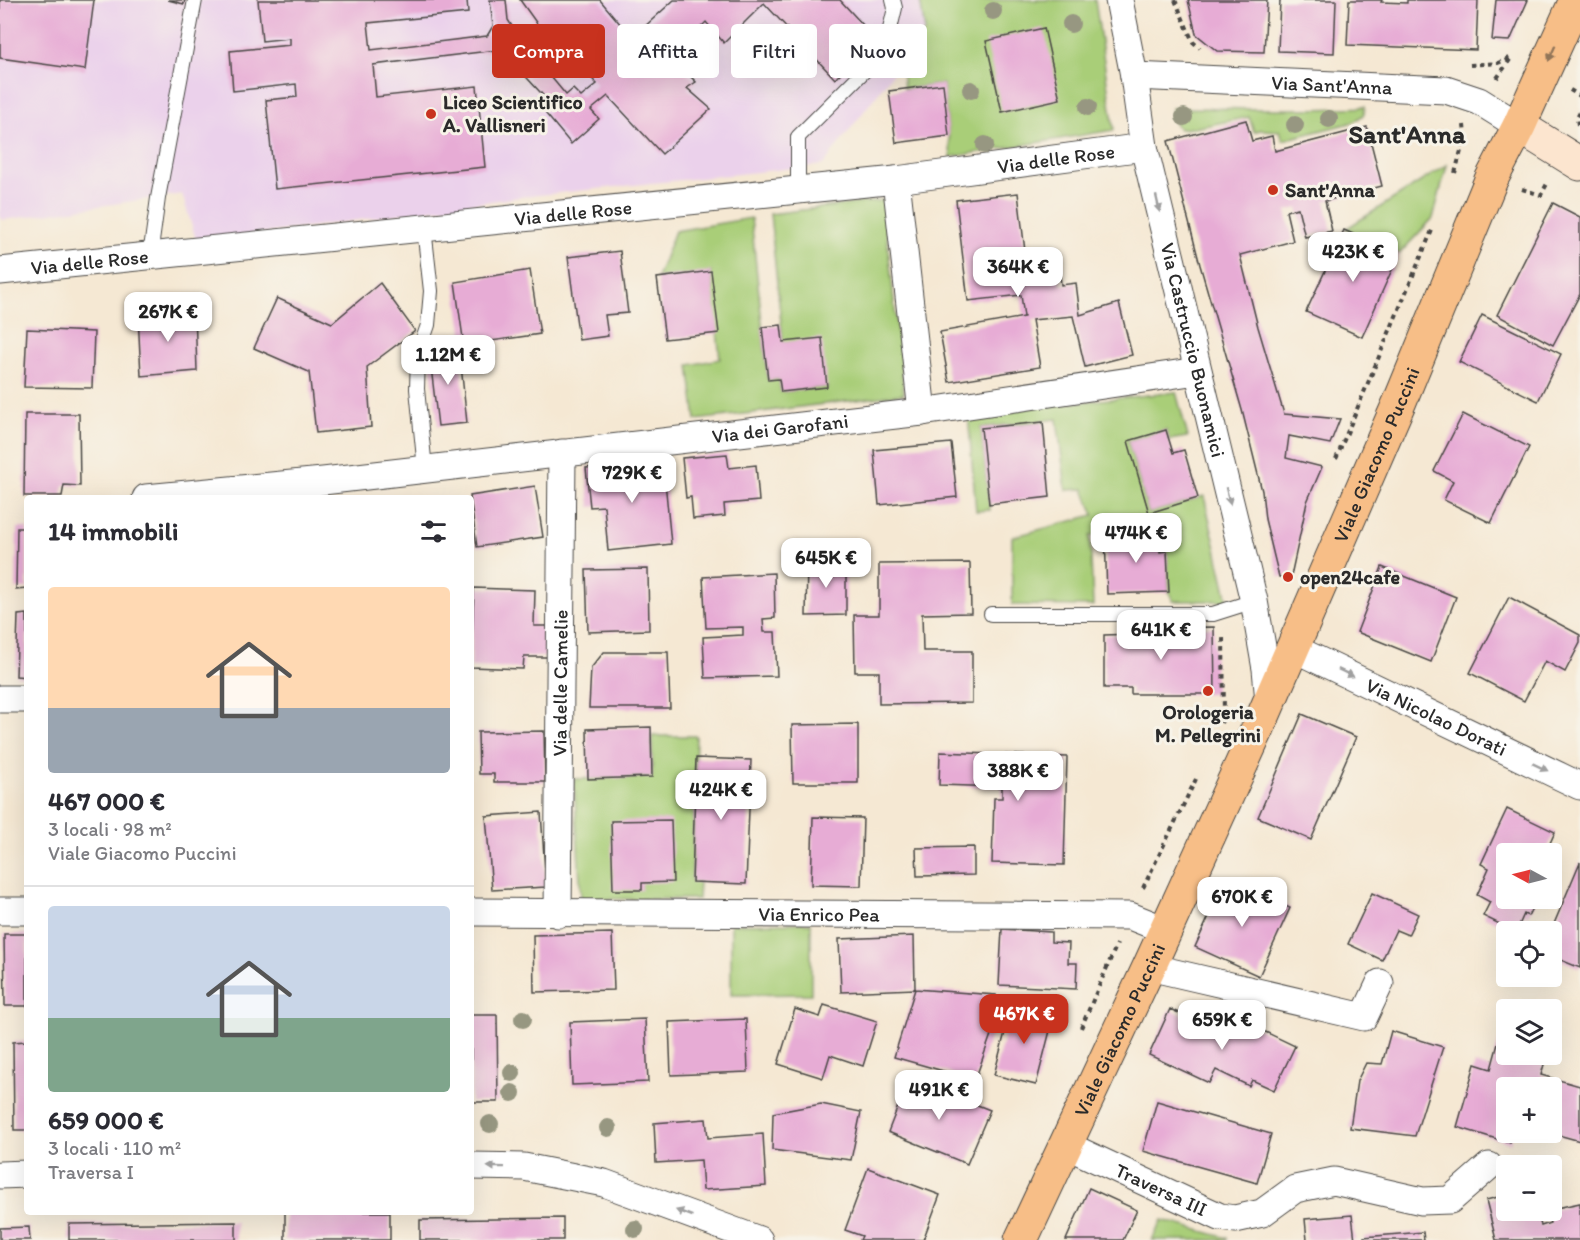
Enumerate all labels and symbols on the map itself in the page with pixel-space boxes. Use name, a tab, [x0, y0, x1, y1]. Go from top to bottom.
one-way arrow	[1547, 45, 1556, 62]
street label: Via Sant'Anna	[1271, 70, 1394, 100]
place label: Liceo Scientifico A. Vallisneri	[442, 90, 583, 137]
marker: Liceo Scientifico A. Vallisneri	[424, 107, 438, 121]
district label: Sant'Anna	[1348, 118, 1466, 150]
street label: Via delle Rose	[996, 139, 1116, 178]
place label: Sant'Anna	[1285, 178, 1376, 202]
marker: Sant'Anna	[1266, 183, 1280, 197]
street label: Via delle Rose	[513, 195, 633, 231]
one-way arrow	[1153, 195, 1163, 213]
pin: 423K €	[1304, 232, 1402, 283]
street label: Via Castruccio Buonamici	[1156, 240, 1231, 460]
street label: Via delle Rose	[30, 244, 150, 280]
pin: 364K €	[969, 247, 1067, 298]
pin: 267K €	[119, 292, 217, 343]
pin: 1.12M €	[393, 335, 503, 386]
street label: Viale Giacomo Puccini	[1328, 364, 1425, 546]
street label: Via dei Garofani	[711, 409, 850, 448]
pin: 729K €	[583, 453, 681, 504]
one-way arrow	[1223, 487, 1233, 505]
pin: 474K €	[1087, 513, 1185, 564]
pin: 645K €	[777, 538, 875, 589]
place label: open24cafe	[1300, 565, 1400, 590]
marker: open24cafe	[1281, 570, 1295, 584]
street label: Via delle Camelie	[547, 610, 573, 757]
pin: 641K €	[1112, 610, 1210, 661]
one-way arrow	[1337, 667, 1355, 677]
street label: Via Nicolao Dorati	[1362, 673, 1511, 761]
marker: Orologeria M. Pellegrini	[1201, 684, 1215, 698]
place label: Orologeria M. Pellegrini	[1155, 700, 1261, 748]
pin: 388K €	[969, 751, 1067, 802]
one-way arrow	[1532, 762, 1549, 771]
pin: 424K €	[672, 770, 770, 821]
north arrow	[1496, 843, 1562, 909]
pin: 670K €	[1193, 877, 1291, 928]
street label: Via Enrico Pea	[758, 902, 880, 926]
street label: Viale Giacomo Puccini	[1069, 939, 1170, 1120]
pin: 467K €	[975, 994, 1073, 1045]
pin: 659K €	[1173, 1000, 1271, 1051]
pin: 491K €	[890, 1070, 988, 1121]
street label: Traversa III	[1111, 1158, 1211, 1221]
one-way arrow	[487, 1162, 506, 1172]
one-way arrow	[675, 1207, 693, 1217]

